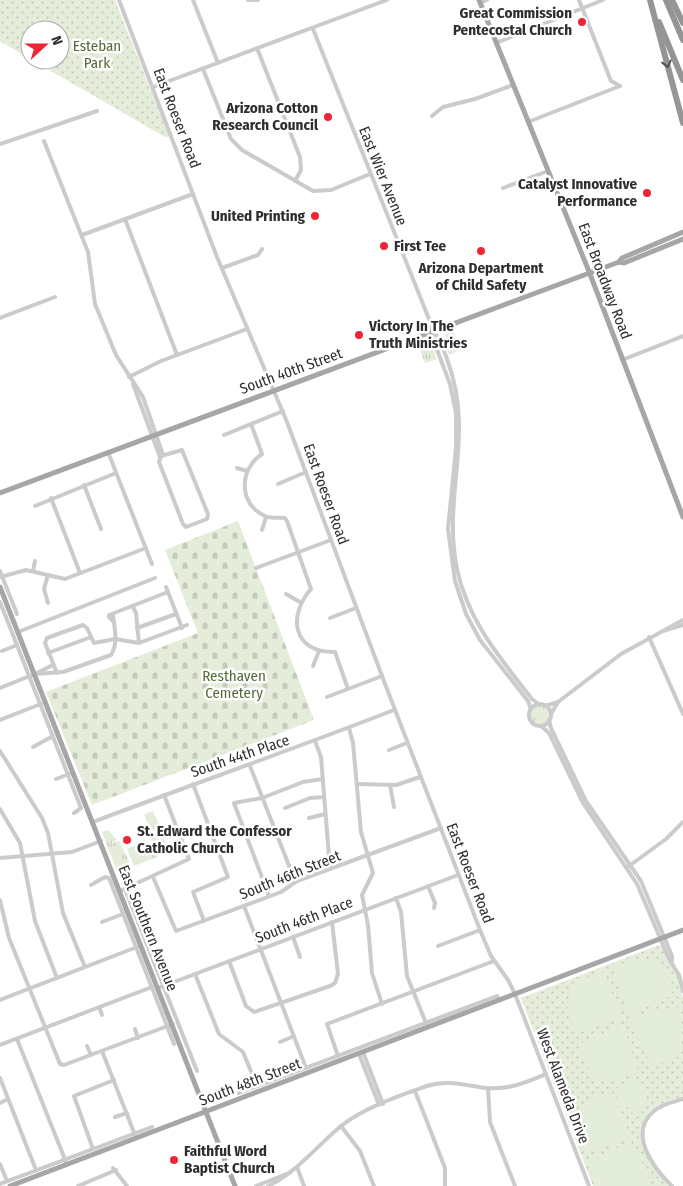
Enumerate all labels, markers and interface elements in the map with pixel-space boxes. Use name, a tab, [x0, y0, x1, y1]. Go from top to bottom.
place label: Great Commission Pentecostal Church	[453, 4, 572, 39]
marker: Great Commission Pentecostal Church	[576, 16, 588, 28]
north arrow	[20, 20, 70, 70]
text: N	[47, 34, 66, 47]
park label: Esteban Park	[73, 37, 121, 72]
one-way arrow	[661, 59, 671, 67]
street label: East Roeser Road	[150, 65, 204, 171]
place label: Arizona Cotton Research Council	[212, 99, 319, 134]
marker: Arizona Cotton Research Council	[322, 111, 334, 123]
street label: East Wier Avenue	[355, 124, 411, 228]
place label: Catalyst Innovative Performance	[518, 175, 637, 210]
marker: Catalyst Innovative Performance	[641, 187, 653, 199]
place label: United Printing	[211, 207, 306, 225]
marker: United Printing	[309, 210, 321, 222]
street label: East Broadway Road	[575, 220, 635, 342]
place label: First Tee	[394, 237, 447, 255]
marker: First Tee	[378, 240, 390, 252]
marker: Arizona Department of Child Safety	[475, 245, 487, 257]
place label: Arizona Department of Child Safety	[417, 259, 544, 294]
place label: Victory In The Truth Ministries	[368, 317, 468, 352]
marker: Victory In The Truth Ministries	[353, 329, 365, 341]
street label: South 40th Street	[237, 344, 345, 398]
street label: East Roeser Road	[299, 441, 353, 547]
park label: Resthaven Cemetery	[202, 667, 266, 702]
street label: South 44th Place	[188, 731, 292, 781]
street label: East Roeser Road	[443, 820, 497, 926]
place label: St. Edward the Confessor Catholic Church	[137, 822, 292, 857]
marker: St. Edward the Confessor Catholic Church	[121, 834, 133, 846]
street label: South 46th Street	[237, 846, 343, 903]
street label: East Southern Avenue	[115, 862, 181, 994]
street label: South 46th Place	[253, 893, 355, 947]
street label: West Alameda Drive	[533, 1026, 593, 1146]
street label: South 48th Street	[197, 1054, 303, 1110]
place label: Faithful Word Baptist Church	[184, 1142, 275, 1177]
marker: Faithful Word Baptist Church	[168, 1154, 180, 1166]

